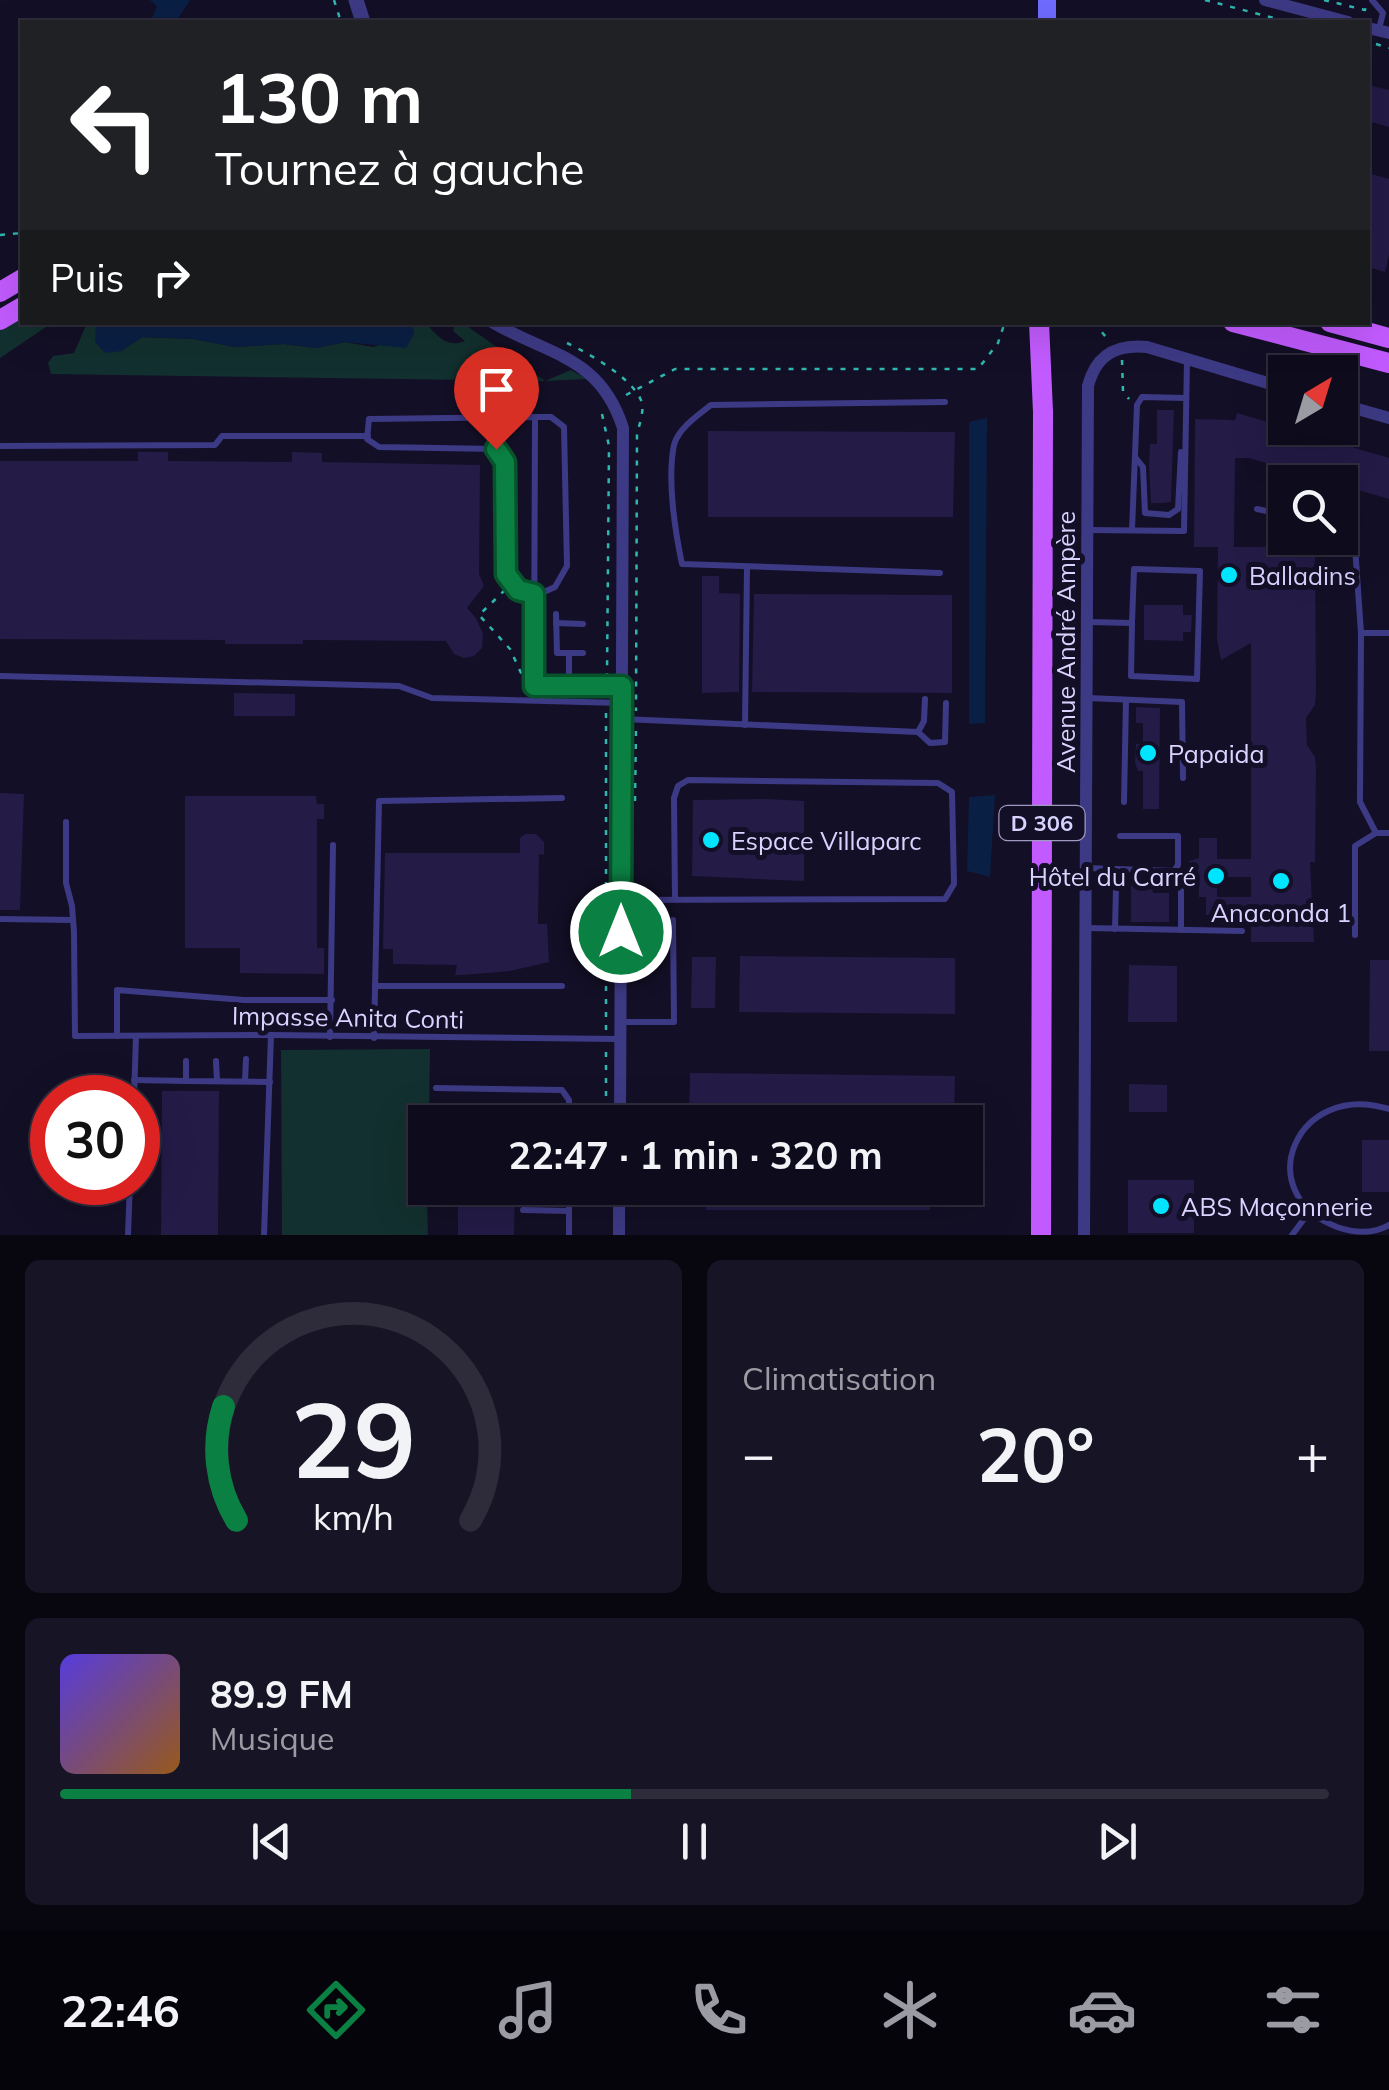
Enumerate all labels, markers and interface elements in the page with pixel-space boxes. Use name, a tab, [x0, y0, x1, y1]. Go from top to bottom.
text: 130 m	[215, 53, 423, 141]
icon: left	[50, 60, 180, 190]
text: Tournez à gauche	[215, 140, 585, 196]
icon: right	[144, 250, 199, 305]
text: Puis	[50, 254, 124, 302]
pin	[454, 347, 539, 450]
north arrow	[1268, 355, 1358, 445]
map controls	[1268, 355, 1358, 555]
icon: arrive	[469, 362, 524, 417]
button: search	[1268, 465, 1358, 555]
street label: Avenue André Ampère	[1050, 511, 1081, 773]
place label: Balladins	[1249, 560, 1356, 591]
marker: Balladins	[1218, 564, 1240, 586]
place label: Papaida	[1168, 738, 1265, 769]
marker: Papaida	[1137, 742, 1159, 764]
road number: D 306	[1000, 806, 1084, 840]
place label: Espace Villaparc	[731, 825, 922, 856]
marker: Espace Villaparc	[700, 829, 722, 851]
place label: Hôtel du Carré	[1029, 861, 1196, 892]
marker: Hôtel du Carré	[1205, 865, 1227, 887]
marker: Anaconda 1	[1270, 870, 1292, 892]
position arrow	[569, 880, 673, 984]
place label: Anaconda 1	[1211, 897, 1351, 928]
street label: Impasse Anita Conti	[232, 999, 464, 1035]
speed limit sign: 30	[30, 1075, 160, 1205]
text: 22:47 · 1 min · 320 m	[508, 1131, 883, 1179]
place label: ABS Maçonnerie	[1181, 1191, 1373, 1222]
marker: ABS Maçonnerie	[1150, 1195, 1172, 1217]
text: Climatisation	[742, 1358, 936, 1398]
text: 29	[291, 1373, 416, 1504]
text: 20°	[976, 1407, 1095, 1501]
text: −	[742, 1419, 775, 1488]
text: +	[1296, 1419, 1329, 1488]
text: km/h	[313, 1494, 394, 1539]
text: 89.9 FM	[210, 1670, 353, 1718]
text: Musique	[210, 1718, 334, 1758]
icon: previous	[244, 1814, 299, 1869]
icon: pause	[667, 1814, 722, 1869]
icon: next	[1090, 1814, 1145, 1869]
icon: directions	[301, 1975, 371, 2045]
icon: music	[493, 1975, 563, 2045]
icon: phone	[684, 1975, 754, 2045]
icon: climate	[875, 1975, 945, 2045]
icon: car	[1067, 1975, 1137, 2045]
icon: filters	[1258, 1975, 1328, 2045]
text: 22:46	[61, 1982, 180, 2038]

